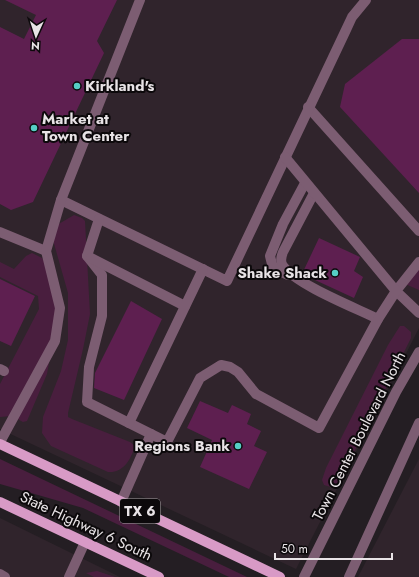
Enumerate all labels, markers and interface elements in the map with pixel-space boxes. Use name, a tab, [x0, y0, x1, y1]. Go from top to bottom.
north arrow	[16, 16, 56, 56]
text: N	[31, 38, 40, 54]
place label: Kirkland's	[85, 75, 155, 97]
marker: Kirkland's	[72, 81, 82, 91]
place label: Market at Town Center	[42, 108, 130, 147]
marker: Market at Town Center	[29, 123, 39, 133]
place label: Shake Shack	[237, 262, 327, 284]
marker: Shake Shack	[330, 268, 340, 278]
street label: Town Center Boulevard North	[307, 348, 411, 524]
place label: Regions Bank	[134, 435, 230, 457]
marker: Regions Bank	[233, 441, 243, 451]
street label: State Highway 6 South	[16, 486, 156, 566]
road number: TX 6	[120, 499, 160, 523]
scale bar	[275, 535, 392, 561]
text: 50 m	[281, 540, 308, 558]

